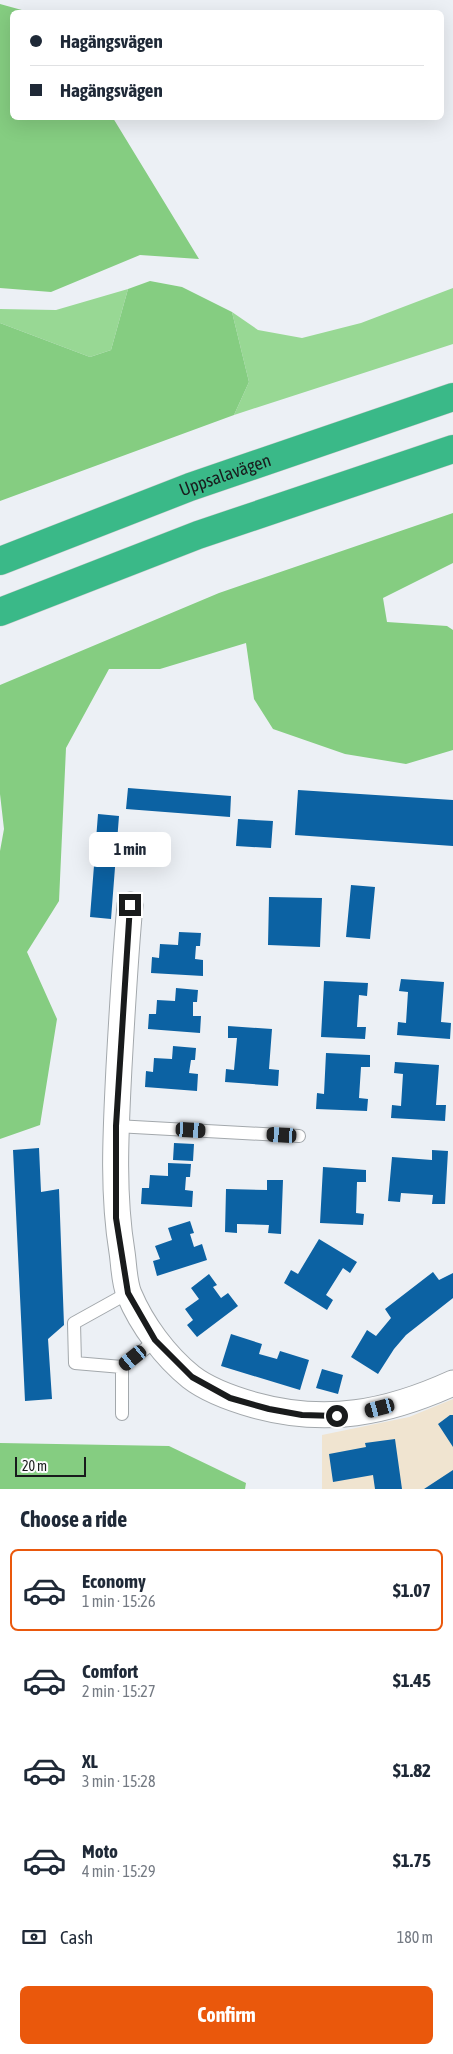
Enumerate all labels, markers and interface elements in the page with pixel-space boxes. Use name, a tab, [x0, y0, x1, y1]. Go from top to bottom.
text: Hagängsvägen	[60, 30, 163, 52]
text: Hagängsvägen	[60, 79, 163, 101]
street label: Uppsalavägen	[176, 449, 274, 500]
callout: 1 min	[89, 832, 171, 868]
text: 1 min	[114, 840, 146, 858]
route end	[119, 894, 141, 916]
car	[175, 1122, 206, 1138]
car	[266, 1127, 297, 1143]
car	[116, 1343, 149, 1373]
car	[363, 1397, 396, 1419]
route start	[326, 1405, 348, 1427]
scale bar	[15, 1454, 86, 1477]
text: 20 m	[22, 1458, 47, 1474]
text: Choose a ride	[20, 1506, 127, 1532]
icon: car	[22, 1568, 67, 1613]
text: Economy	[82, 1570, 146, 1592]
text: $1.07	[393, 1579, 431, 1601]
text: 1 min · 15:26	[82, 1592, 155, 1610]
icon: car	[22, 1658, 67, 1703]
text: Comfort	[82, 1660, 138, 1682]
text: $1.45	[393, 1669, 431, 1691]
text: 2 min · 15:27	[82, 1682, 155, 1700]
icon: car	[22, 1748, 67, 1793]
text: XL	[82, 1750, 98, 1772]
text: $1.82	[393, 1759, 431, 1781]
text: 3 min · 15:28	[82, 1772, 155, 1790]
icon: car	[22, 1838, 67, 1883]
text: Moto	[82, 1840, 118, 1862]
text: $1.75	[393, 1849, 431, 1871]
text: 4 min · 15:29	[82, 1862, 155, 1880]
icon: cash	[20, 1923, 48, 1951]
text: Cash	[60, 1926, 93, 1948]
text: 180 m	[397, 1928, 433, 1946]
button: Confirm	[20, 1986, 433, 2044]

